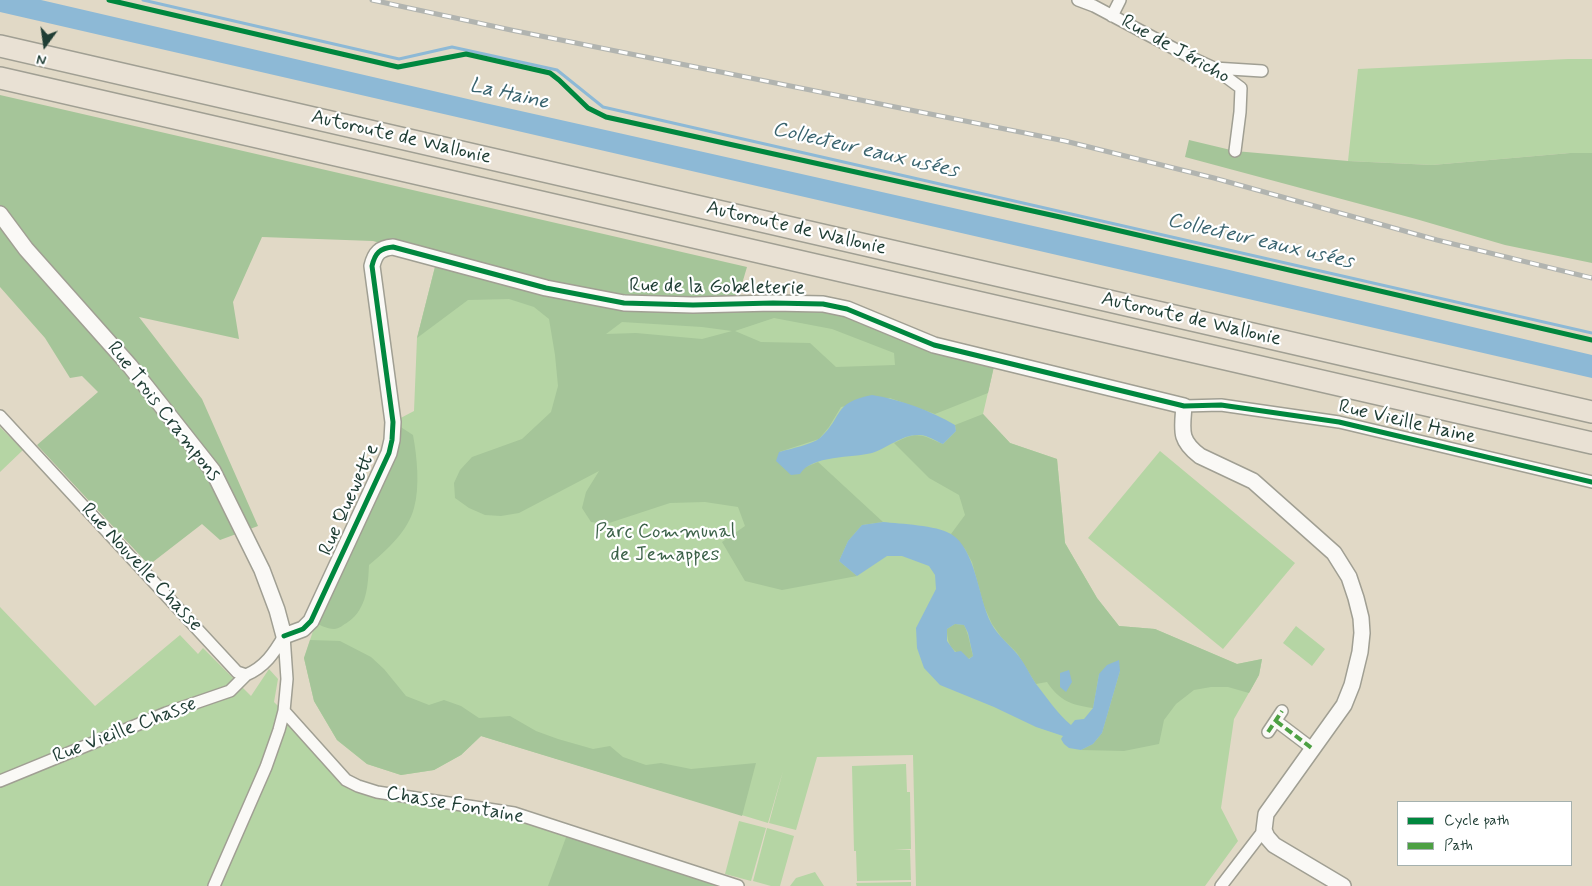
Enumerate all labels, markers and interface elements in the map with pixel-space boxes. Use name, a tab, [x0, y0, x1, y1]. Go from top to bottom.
street label: Rue de Jéricho	[1116, 10, 1234, 90]
north arrow	[20, 20, 70, 70]
text: N	[35, 50, 48, 69]
water label: La Haine	[467, 74, 551, 116]
street label: Autoroute de Wallonie	[309, 106, 493, 170]
water label: Collecteur eaux usées	[770, 117, 960, 185]
street label: Autoroute de Wallonie	[704, 197, 888, 261]
water label: Collecteur eaux usées	[1165, 208, 1355, 276]
street label: Rue de la Gobeleterie	[629, 274, 805, 302]
street label: Autoroute de Wallonie	[1099, 288, 1283, 352]
street label: Rue Trois Crampons	[101, 337, 225, 487]
street label: Rue Vieille Haine	[1336, 396, 1478, 450]
street label: Rue Quewette	[315, 440, 385, 560]
street label: Rue Nouvelle Chasse	[75, 499, 207, 637]
park label: Parc Communal de Jemappes	[595, 521, 735, 568]
street label: Rue Vieille Chasse	[50, 693, 200, 769]
street label: Chasse Fontaine	[384, 782, 526, 830]
legend	[1397, 801, 1572, 866]
text: Cycle path	[1444, 811, 1509, 831]
text: Path	[1444, 836, 1473, 856]

